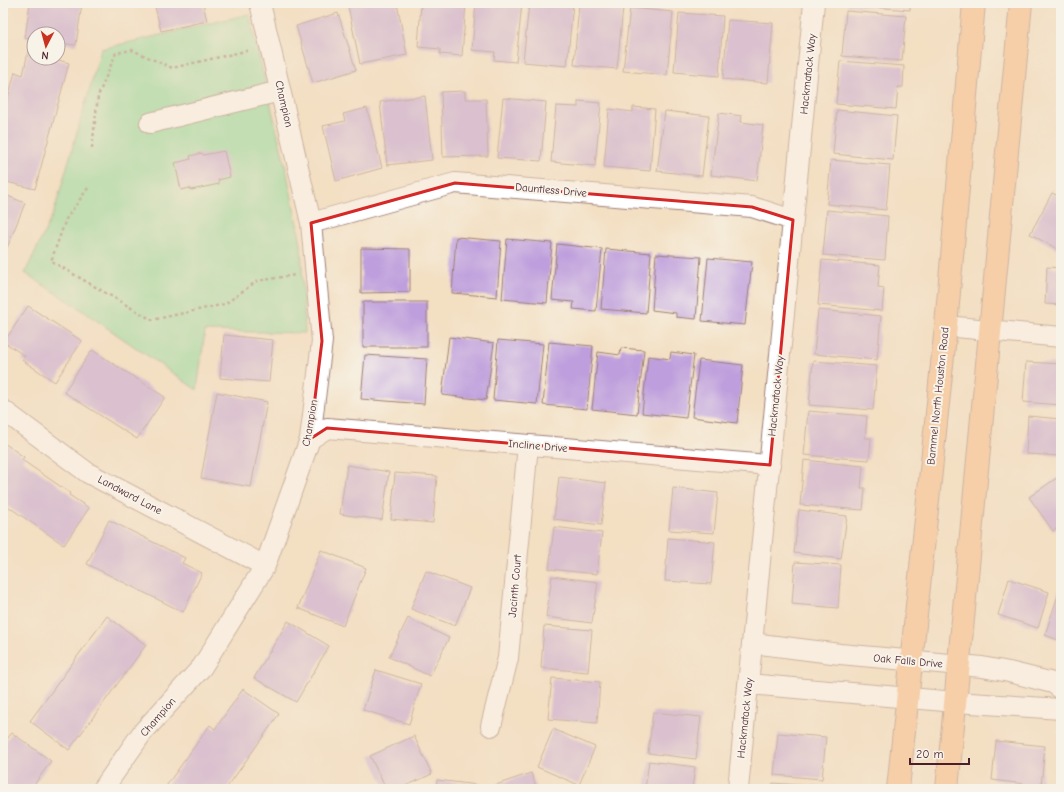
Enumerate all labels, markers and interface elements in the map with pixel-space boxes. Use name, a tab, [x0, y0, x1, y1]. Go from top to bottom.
north arrow	[26, 26, 66, 66]
street label: Hackmatack Way	[797, 33, 819, 115]
text: N	[41, 49, 49, 62]
street label: Champion	[272, 79, 296, 129]
street label: Dauntless Drive	[515, 180, 588, 200]
street label: Bammel North Houston Road	[924, 326, 952, 466]
street label: Hackmatack Way	[765, 355, 787, 437]
street label: Champion	[299, 398, 321, 448]
street label: Incline Drive	[508, 437, 569, 455]
street label: Landward Lane	[96, 473, 165, 518]
street label: Jacinth Court	[506, 553, 524, 618]
street label: Oak Falls Drive	[873, 651, 944, 671]
street label: Hackmatack Way	[734, 677, 756, 759]
street label: Champion	[137, 695, 179, 739]
scale bar	[910, 740, 969, 766]
text: 20 m	[916, 747, 944, 761]

